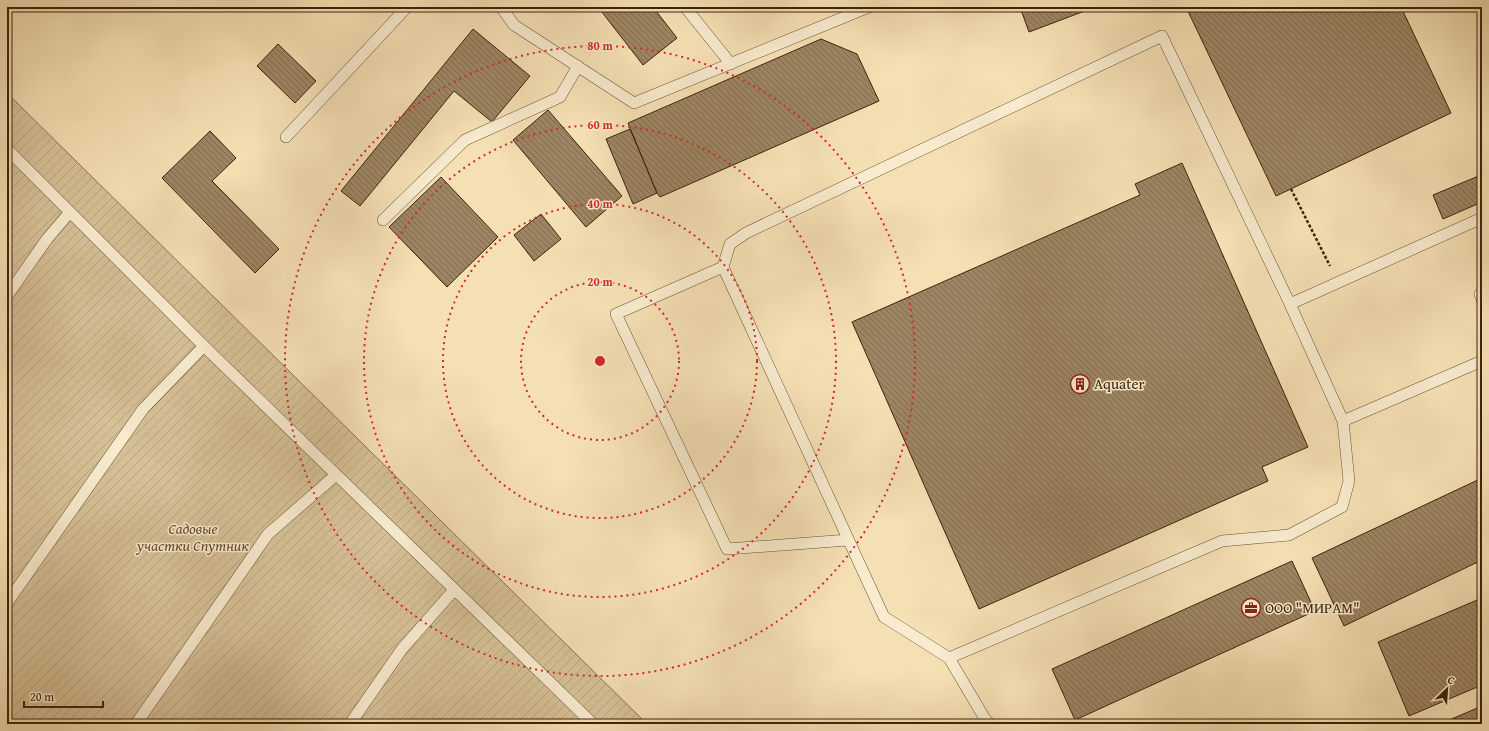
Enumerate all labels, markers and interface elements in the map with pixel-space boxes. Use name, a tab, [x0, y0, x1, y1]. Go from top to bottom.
text: 80 m	[587, 37, 613, 54]
text: 60 m	[587, 116, 613, 133]
text: 40 m	[587, 195, 613, 212]
text: 20 m	[587, 273, 613, 290]
centre of rings	[593, 354, 607, 368]
building icon: Aquater	[1069, 373, 1091, 395]
place label: Aquater	[1094, 373, 1145, 394]
park label: Садовые участки Спутник	[135, 518, 249, 556]
office icon: ООО "МИРАМ"	[1240, 597, 1262, 619]
place label: ООО "МИРАМ"	[1265, 597, 1360, 618]
north arrow	[1427, 669, 1467, 709]
text: С	[1445, 671, 1457, 689]
scale bar	[24, 683, 103, 709]
text: 20 m	[30, 688, 54, 705]

